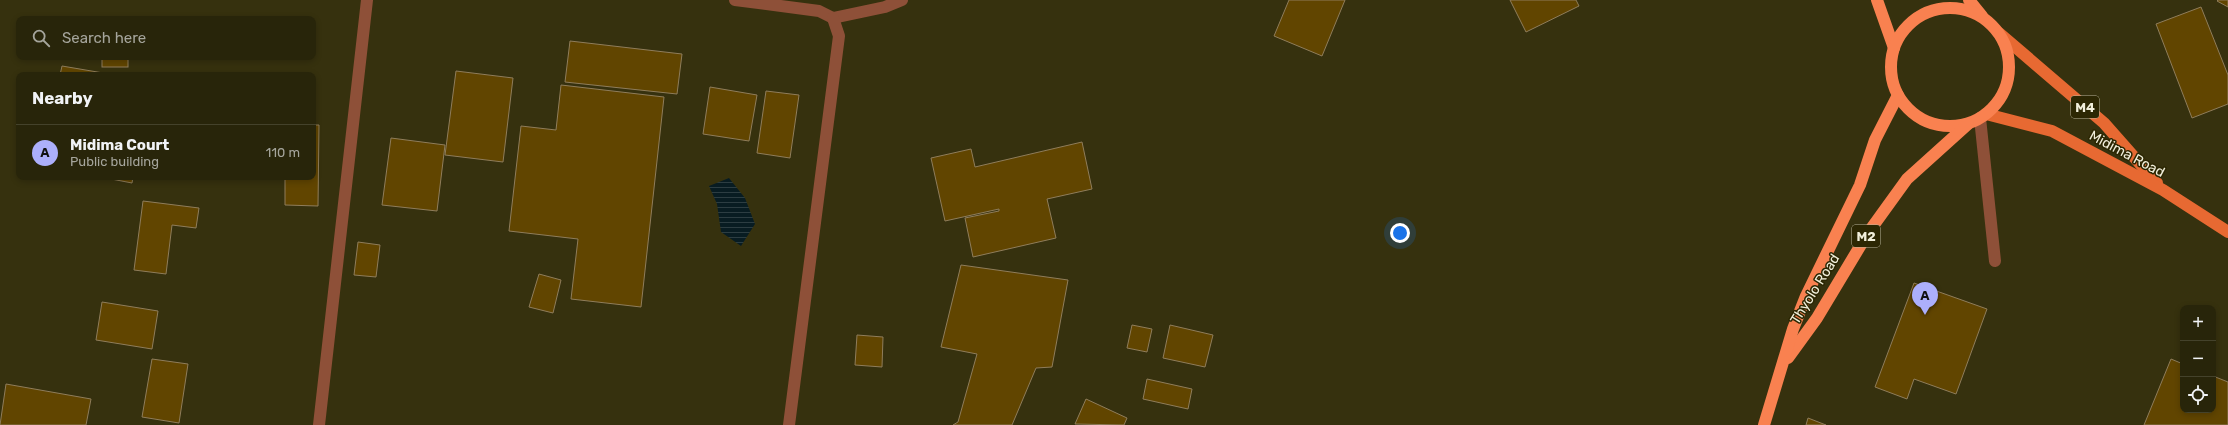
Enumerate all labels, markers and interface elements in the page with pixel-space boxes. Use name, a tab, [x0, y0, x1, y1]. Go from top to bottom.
search box	[16, 16, 316, 60]
icon: search	[30, 27, 52, 49]
text: Search here	[62, 29, 146, 47]
text: Nearby	[32, 88, 93, 108]
road number: M4	[2071, 96, 2099, 118]
street label: Midima Road	[2086, 127, 2168, 181]
text: Midima Court	[70, 136, 169, 154]
text: A	[40, 145, 50, 160]
text: 110 m	[266, 145, 300, 160]
text: Public building	[70, 154, 159, 169]
your location	[1390, 223, 1410, 243]
road number: M2	[1852, 225, 1880, 247]
street label: Thyolo Road	[1787, 251, 1843, 327]
pin: A	[1912, 282, 1938, 315]
map controls	[2180, 305, 2216, 413]
button: +	[2180, 305, 2216, 341]
button: −	[2180, 341, 2216, 377]
button: locate	[2180, 377, 2216, 413]

